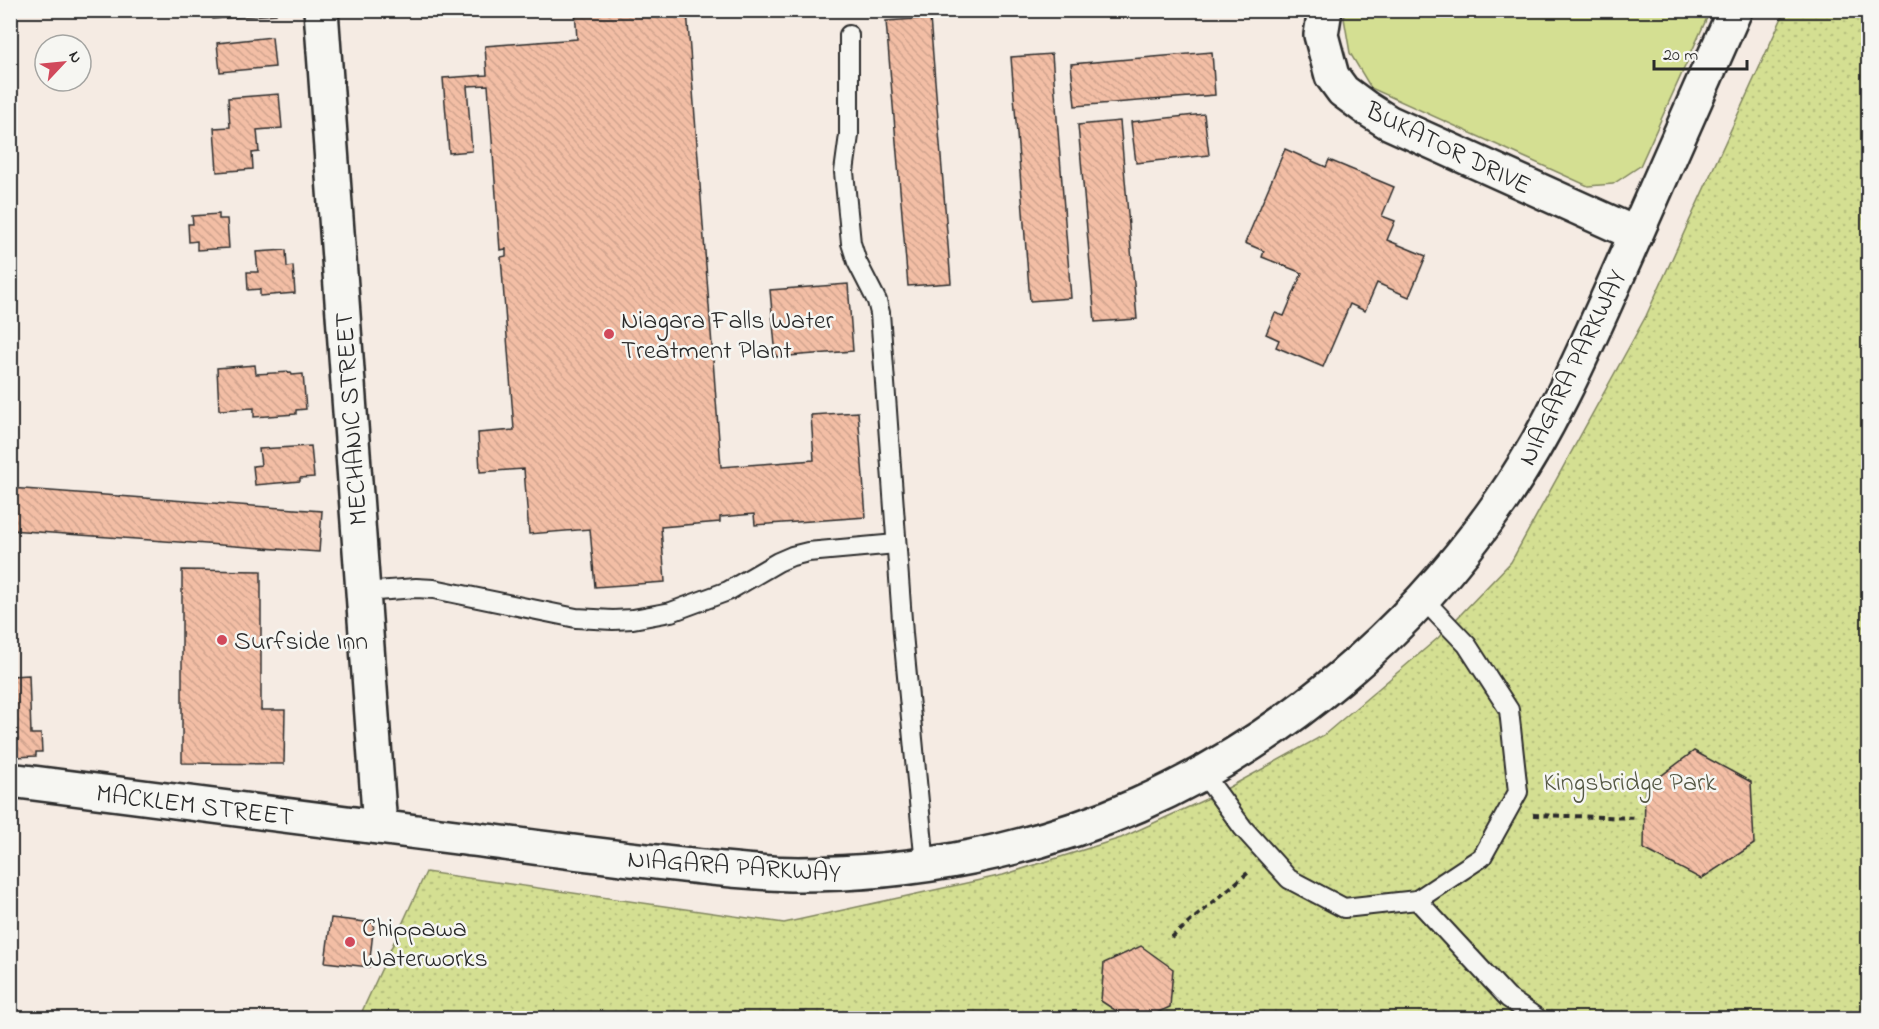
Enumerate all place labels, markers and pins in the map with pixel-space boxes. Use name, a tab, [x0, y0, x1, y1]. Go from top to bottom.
place label: Niagara Falls Water Treatment Plant	[621, 303, 835, 371]
marker: Niagara Falls Water Treatment Plant	[602, 327, 616, 341]
place label: Surfside Inn	[234, 624, 368, 662]
marker: Surfside Inn	[215, 633, 229, 647]
place label: Chippawa Waterworks	[362, 911, 488, 979]
marker: Chippawa Waterworks	[343, 935, 357, 949]

